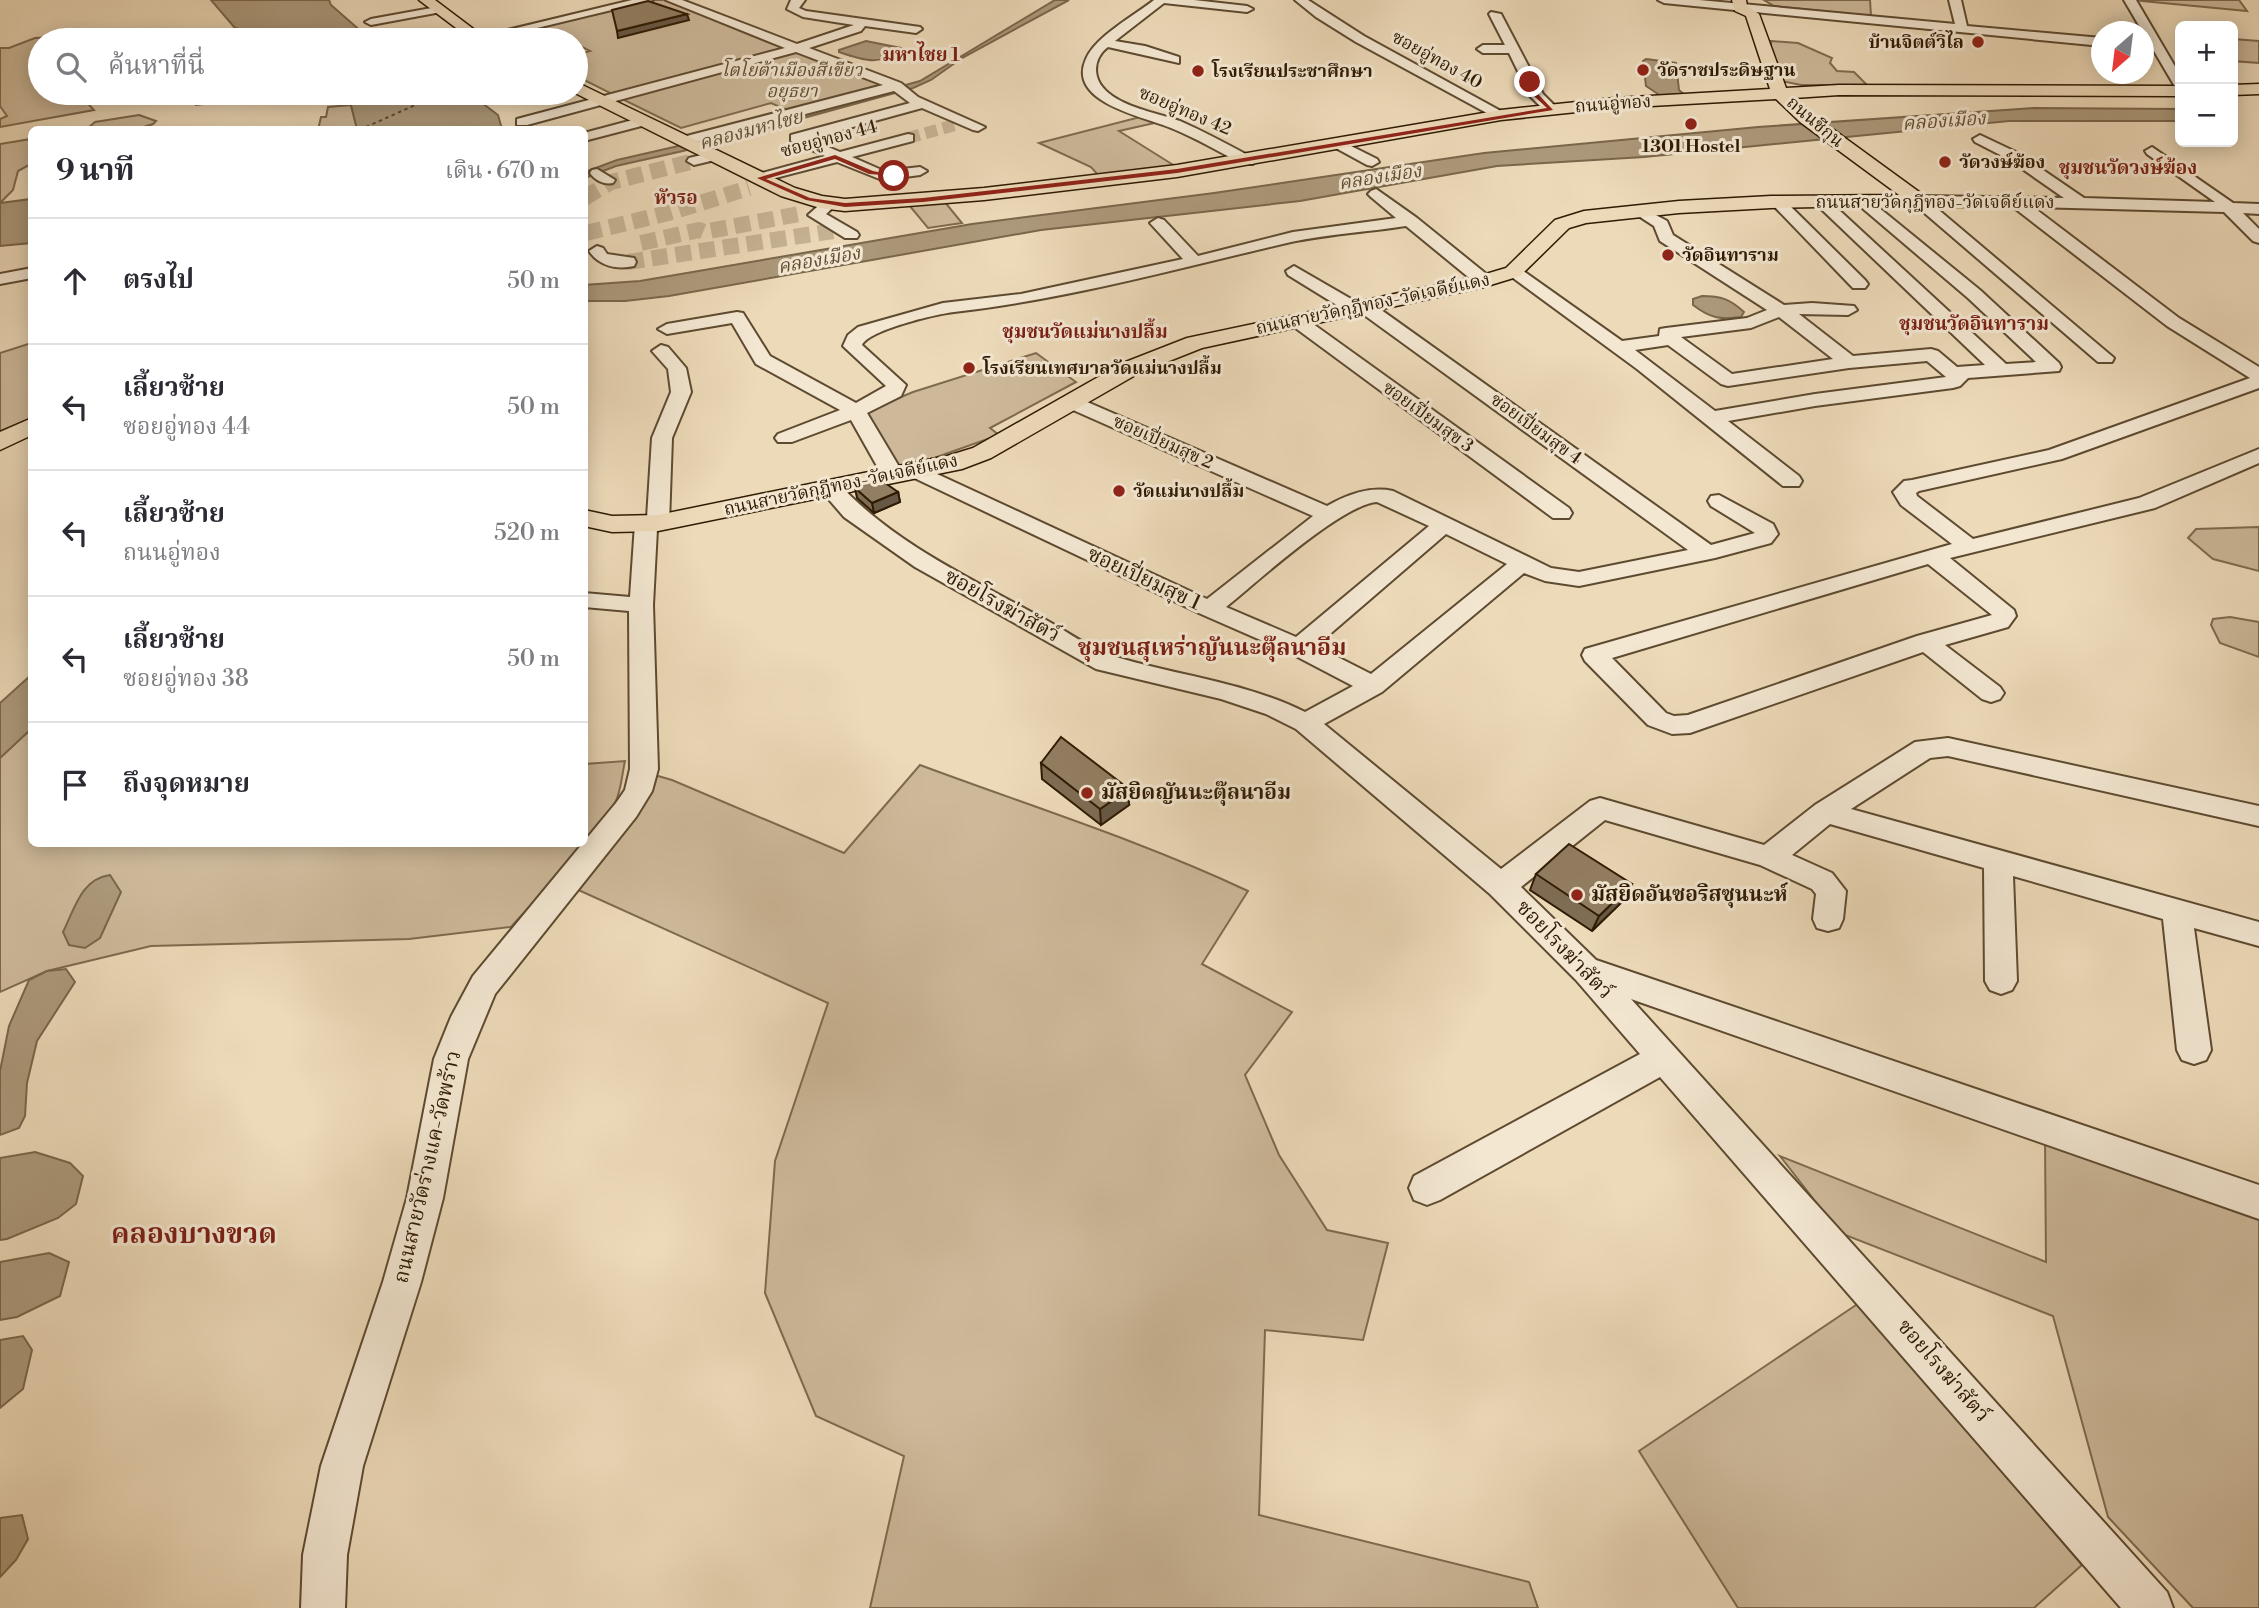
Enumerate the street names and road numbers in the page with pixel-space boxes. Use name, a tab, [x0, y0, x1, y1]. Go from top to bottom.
street label: ซอยอู่ทอง 40	[1388, 26, 1486, 94]
street label: ซอยอู่ทอง 42	[1135, 81, 1235, 141]
street label: ถนนอู่ทอง	[1574, 90, 1652, 118]
street label: ถนนชีกุน	[1782, 91, 1849, 153]
street label: ซอยอู่ทอง 44	[778, 115, 880, 163]
street label: ถนนสายวัดกุฎีทอง-วัดเจดีย์แดง	[1816, 191, 2054, 214]
street label: ถนนสายวัดกุฎีทอง-วัดเจดีย์แดง	[1254, 268, 1492, 340]
street label: ซอยเปี่ยมสุข 3	[1378, 374, 1480, 458]
street label: ซอยเปี่ยมสุข 4	[1486, 386, 1588, 470]
street label: ซอยเปี่ยมสุข 2	[1109, 407, 1218, 474]
street label: ถนนสายวัดกุฎีทอง-วัดเจดีย์แดง	[722, 449, 960, 521]
street label: ซอยเปี่ยมสุข 1	[1083, 538, 1207, 617]
street label: ซอยโรงฆ่าสัตว์	[940, 561, 1066, 649]
street label: ซอยโรงฆ่าสัตว์	[1510, 893, 1620, 1005]
street label: ถนนสายวัดร่างแค-วัดพร้าว	[389, 1048, 467, 1286]
street label: ซอยโรงฆ่าสัตว์	[1891, 1312, 1997, 1428]

